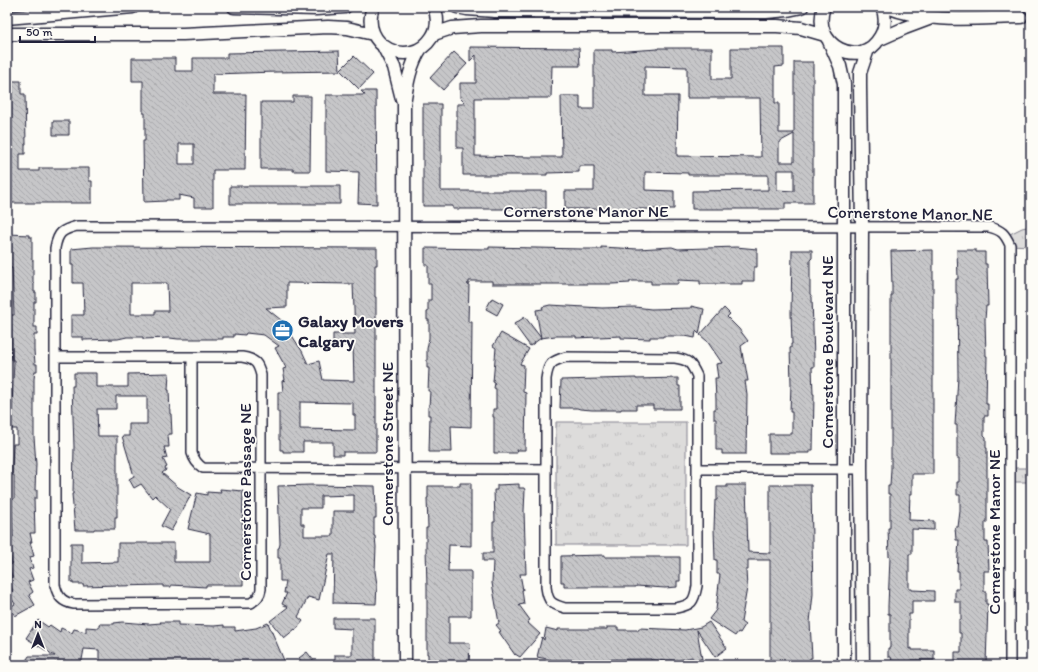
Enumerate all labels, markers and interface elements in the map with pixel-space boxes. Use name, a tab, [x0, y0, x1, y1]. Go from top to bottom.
scale bar	[20, 18, 95, 44]
text: 50 m	[26, 25, 52, 39]
street label: Cornerstone Manor NE	[503, 201, 669, 221]
street label: Cornerstone Manor NE	[827, 202, 993, 224]
street label: Cornerstone Boulevard NE	[817, 255, 837, 449]
place label: Galaxy Movers Calgary	[298, 311, 404, 352]
office icon: Galaxy Movers Calgary	[270, 318, 296, 344]
street label: Cornerstone Street NE	[377, 362, 397, 526]
street label: Cornerstone Passage NE	[235, 403, 255, 581]
street label: Cornerstone Manor NE	[984, 449, 1004, 615]
north arrow	[18, 614, 58, 654]
text: N	[34, 618, 42, 631]

